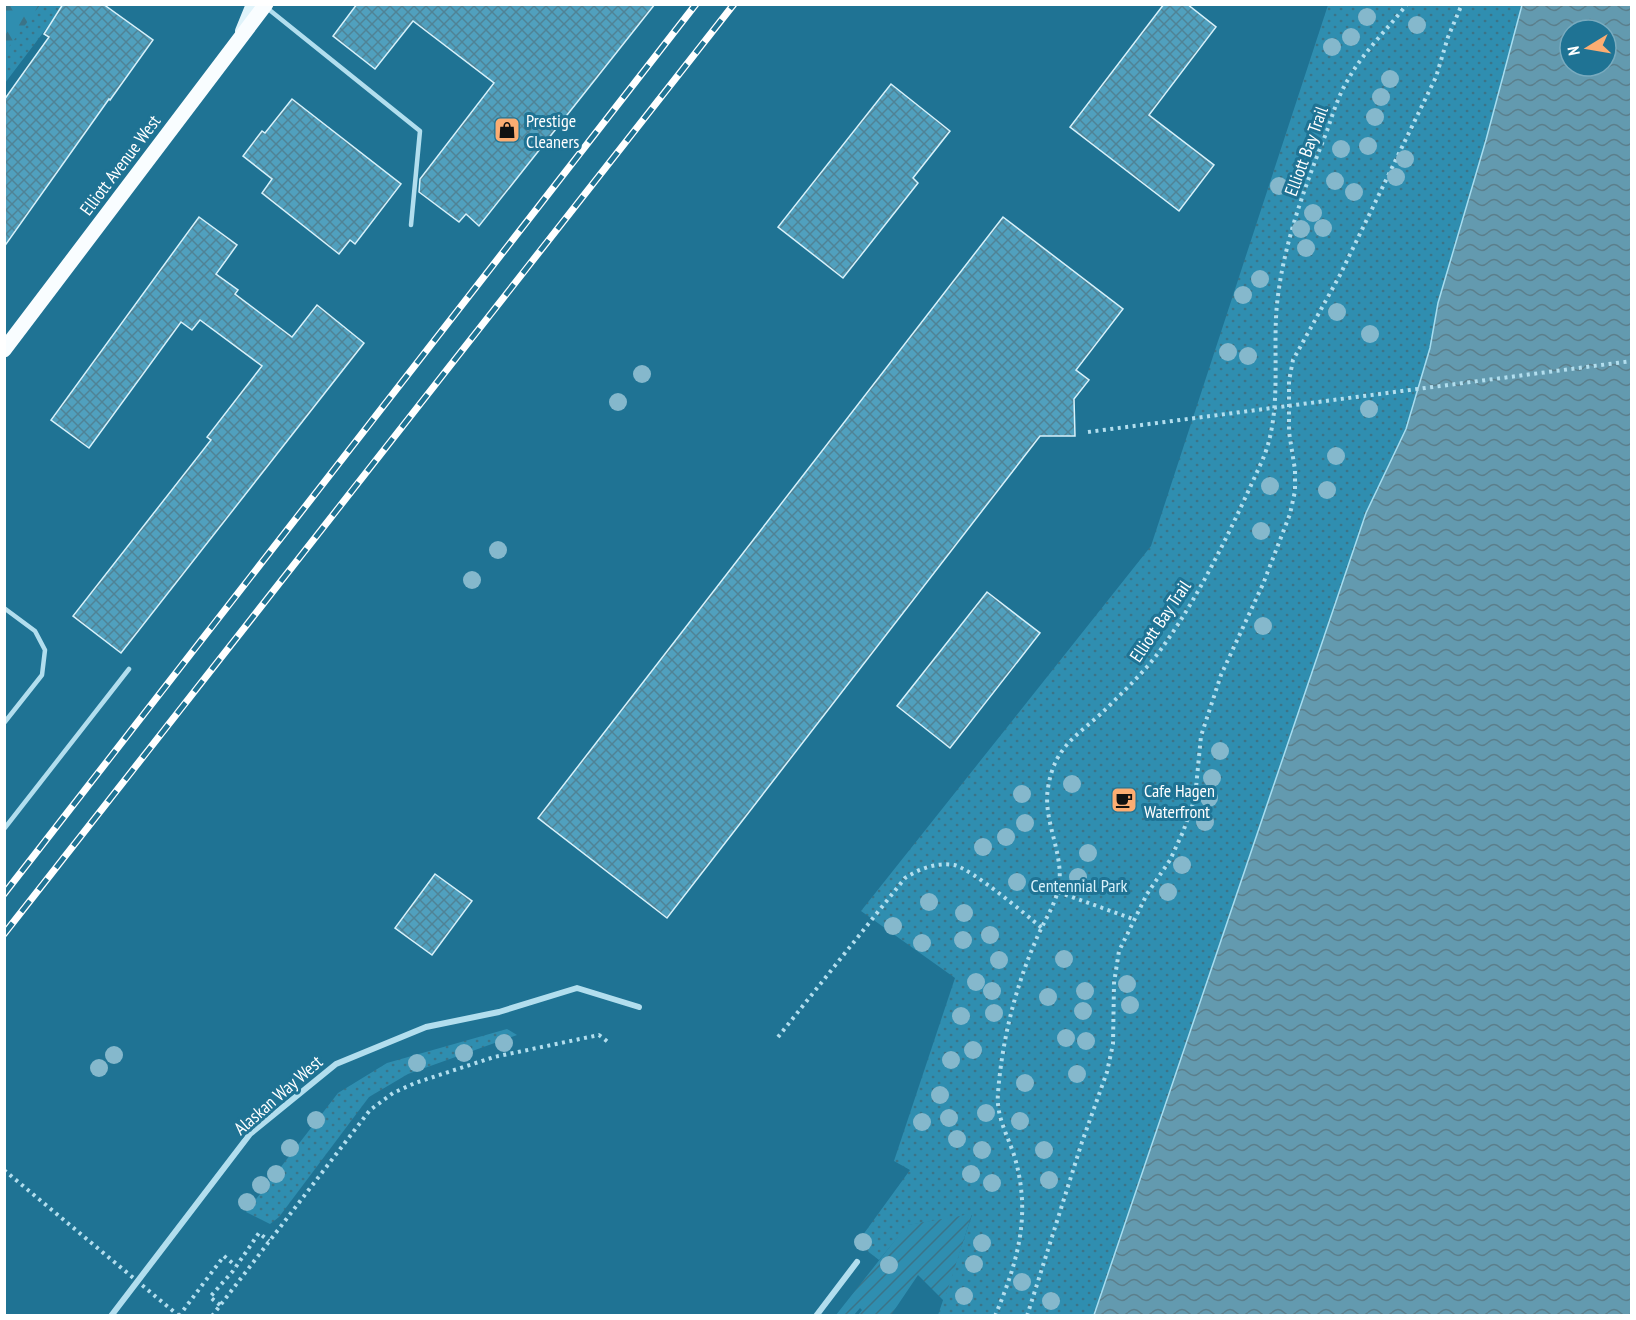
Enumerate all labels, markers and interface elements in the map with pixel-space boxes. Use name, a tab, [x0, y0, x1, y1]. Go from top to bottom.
north arrow	[1558, 18, 1618, 78]
text: N	[1563, 45, 1584, 57]
street label: Elliott Bay Trail	[1279, 102, 1333, 199]
place label: Prestige Cleaners	[526, 109, 579, 153]
street label: Elliott Avenue West	[75, 110, 165, 220]
shop icon: Prestige Cleaners	[492, 115, 522, 145]
street label: Elliott Bay Trail	[1124, 575, 1196, 666]
place label: Cafe Hagen Waterfront	[1144, 779, 1215, 823]
cafe icon: Cafe Hagen Waterfront	[1109, 785, 1139, 815]
park label: Centennial Park	[1031, 874, 1128, 897]
street label: Alaskan Way West	[229, 1050, 327, 1140]

